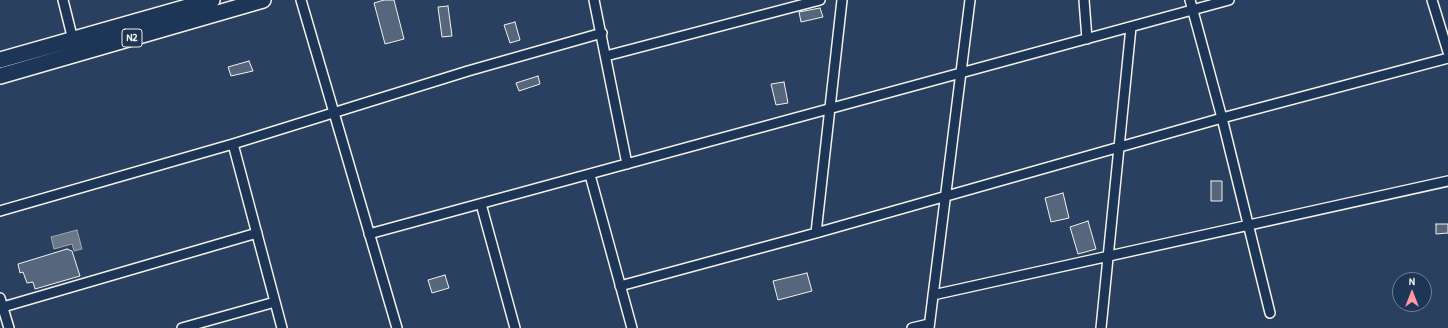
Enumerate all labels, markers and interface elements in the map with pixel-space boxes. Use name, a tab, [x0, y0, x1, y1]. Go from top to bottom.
road number: N2	[122, 29, 142, 47]
north arrow	[1392, 272, 1432, 312]
text: N	[1409, 274, 1415, 288]

